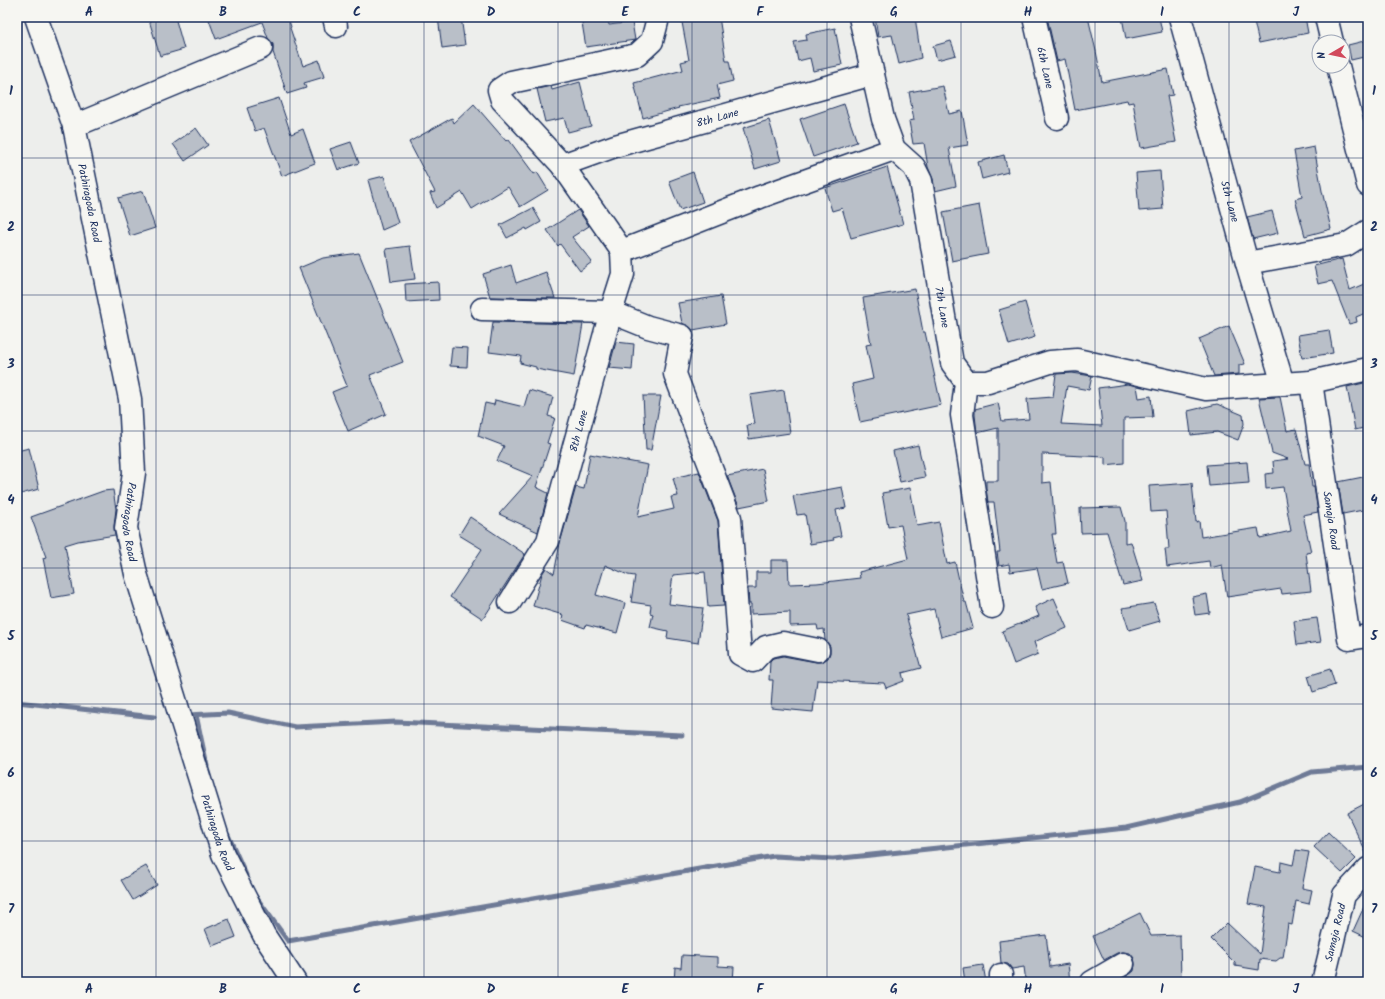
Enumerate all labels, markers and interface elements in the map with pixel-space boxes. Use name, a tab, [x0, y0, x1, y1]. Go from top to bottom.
text: A	[85, 2, 93, 23]
text: B	[219, 2, 227, 23]
text: C	[353, 2, 361, 23]
text: D	[487, 2, 496, 23]
text: E	[621, 2, 629, 23]
text: F	[756, 2, 764, 23]
text: G	[890, 2, 898, 23]
text: H	[1024, 2, 1033, 23]
text: I	[1160, 2, 1164, 23]
text: J	[1293, 2, 1300, 23]
north arrow	[1311, 34, 1351, 74]
street label: 6th Lane	[1031, 45, 1058, 91]
text: N	[1313, 51, 1332, 60]
text: 1	[9, 81, 13, 102]
text: 1	[1372, 81, 1376, 102]
street label: 8th Lane	[694, 104, 741, 133]
street label: Pathiragoda Road	[72, 162, 106, 245]
street label: 5th Lane	[1215, 179, 1244, 224]
text: 2	[7, 217, 15, 238]
text: 2	[1370, 217, 1378, 238]
street label: 7th Lane	[929, 285, 954, 329]
text: 3	[6, 354, 15, 375]
text: 3	[1369, 354, 1378, 375]
street label: 8th Lane	[565, 408, 594, 454]
street label: Pathiragoda Road	[116, 481, 141, 564]
text: 4	[7, 490, 15, 511]
street label: Samaja Road	[1317, 490, 1344, 552]
text: 4	[1370, 490, 1378, 511]
text: 5	[7, 626, 16, 647]
text: 5	[1370, 626, 1379, 647]
text: 6	[7, 763, 15, 784]
text: 6	[1370, 763, 1378, 784]
street label: Pathiragoda Road	[195, 792, 238, 875]
text: 7	[8, 899, 15, 920]
text: 7	[1371, 899, 1378, 920]
street label: Samaja Road	[1320, 901, 1352, 964]
text: A	[85, 979, 93, 999]
text: B	[219, 979, 227, 999]
text: C	[353, 979, 361, 999]
text: D	[487, 979, 496, 999]
text: E	[621, 979, 629, 999]
text: F	[756, 979, 764, 999]
text: G	[890, 979, 898, 999]
text: H	[1024, 979, 1033, 999]
text: I	[1160, 979, 1164, 999]
text: J	[1293, 979, 1300, 999]

